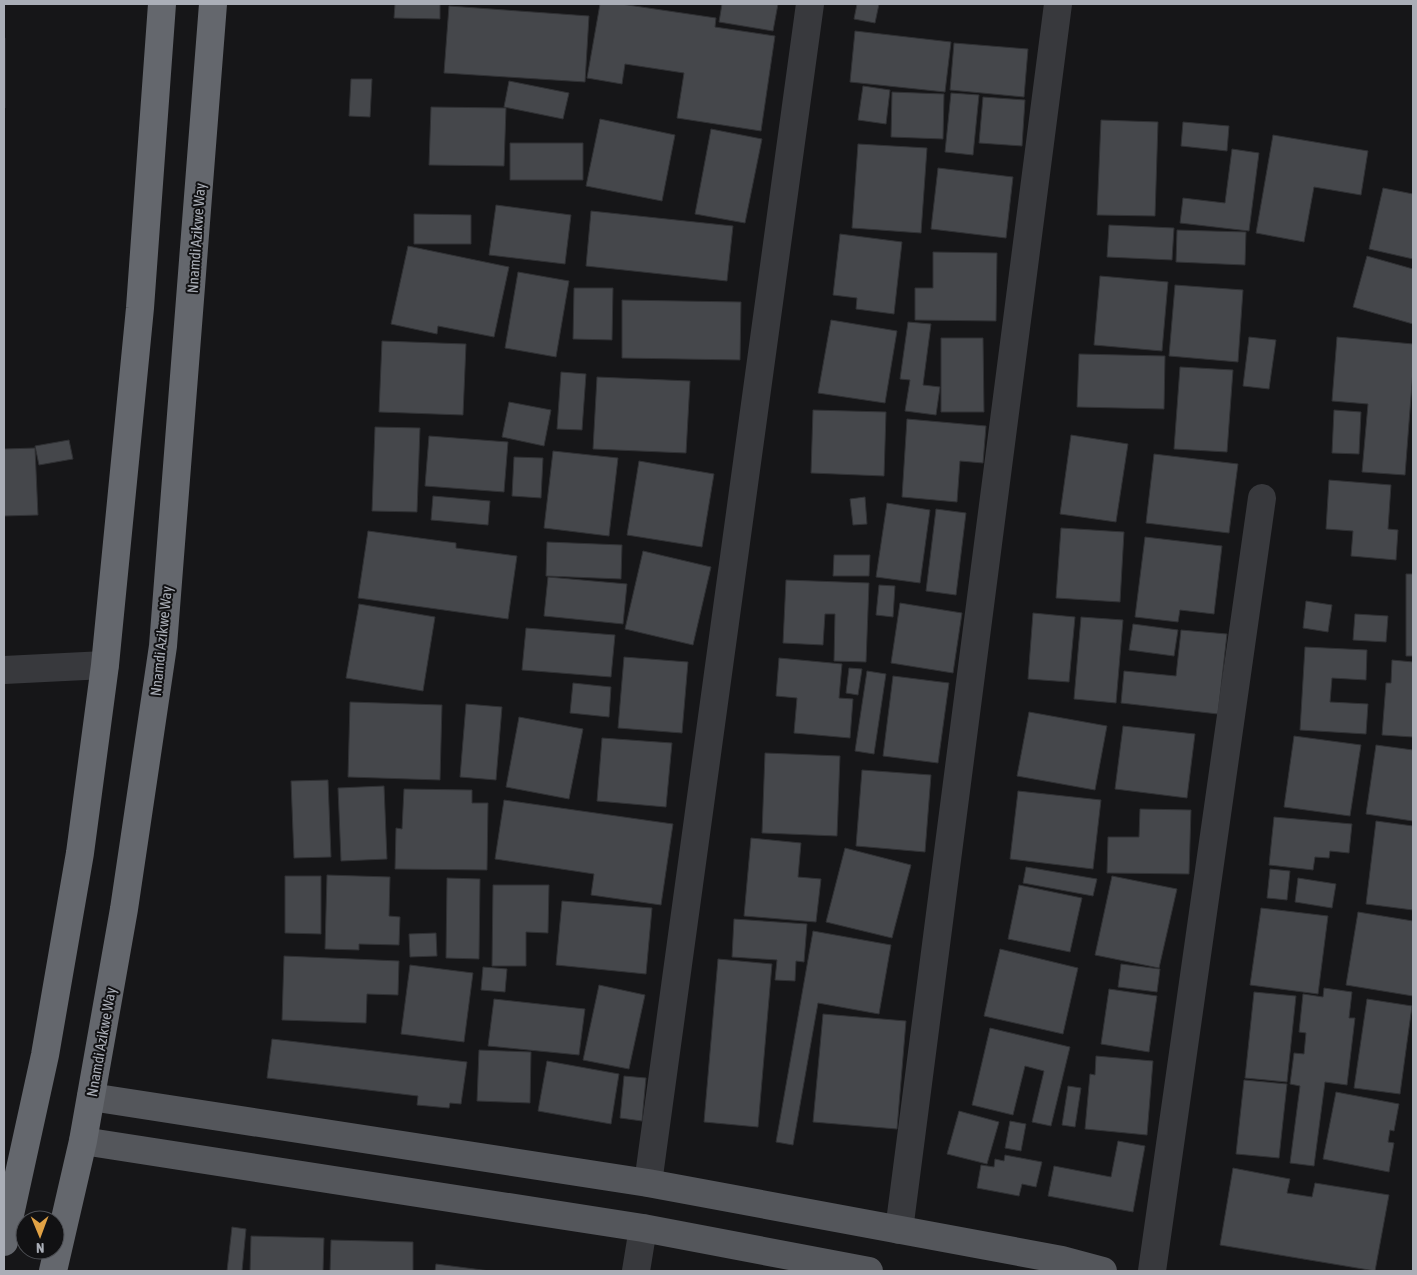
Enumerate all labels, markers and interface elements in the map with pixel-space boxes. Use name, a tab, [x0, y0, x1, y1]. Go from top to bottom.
street label: Nnamdi Azikwe Way	[184, 182, 208, 294]
street label: Nnamdi Azikwe Way	[147, 585, 175, 697]
street label: Nnamdi Azikwe Way	[83, 986, 119, 1098]
north arrow	[15, 1210, 65, 1260]
text: N	[36, 1240, 44, 1256]

